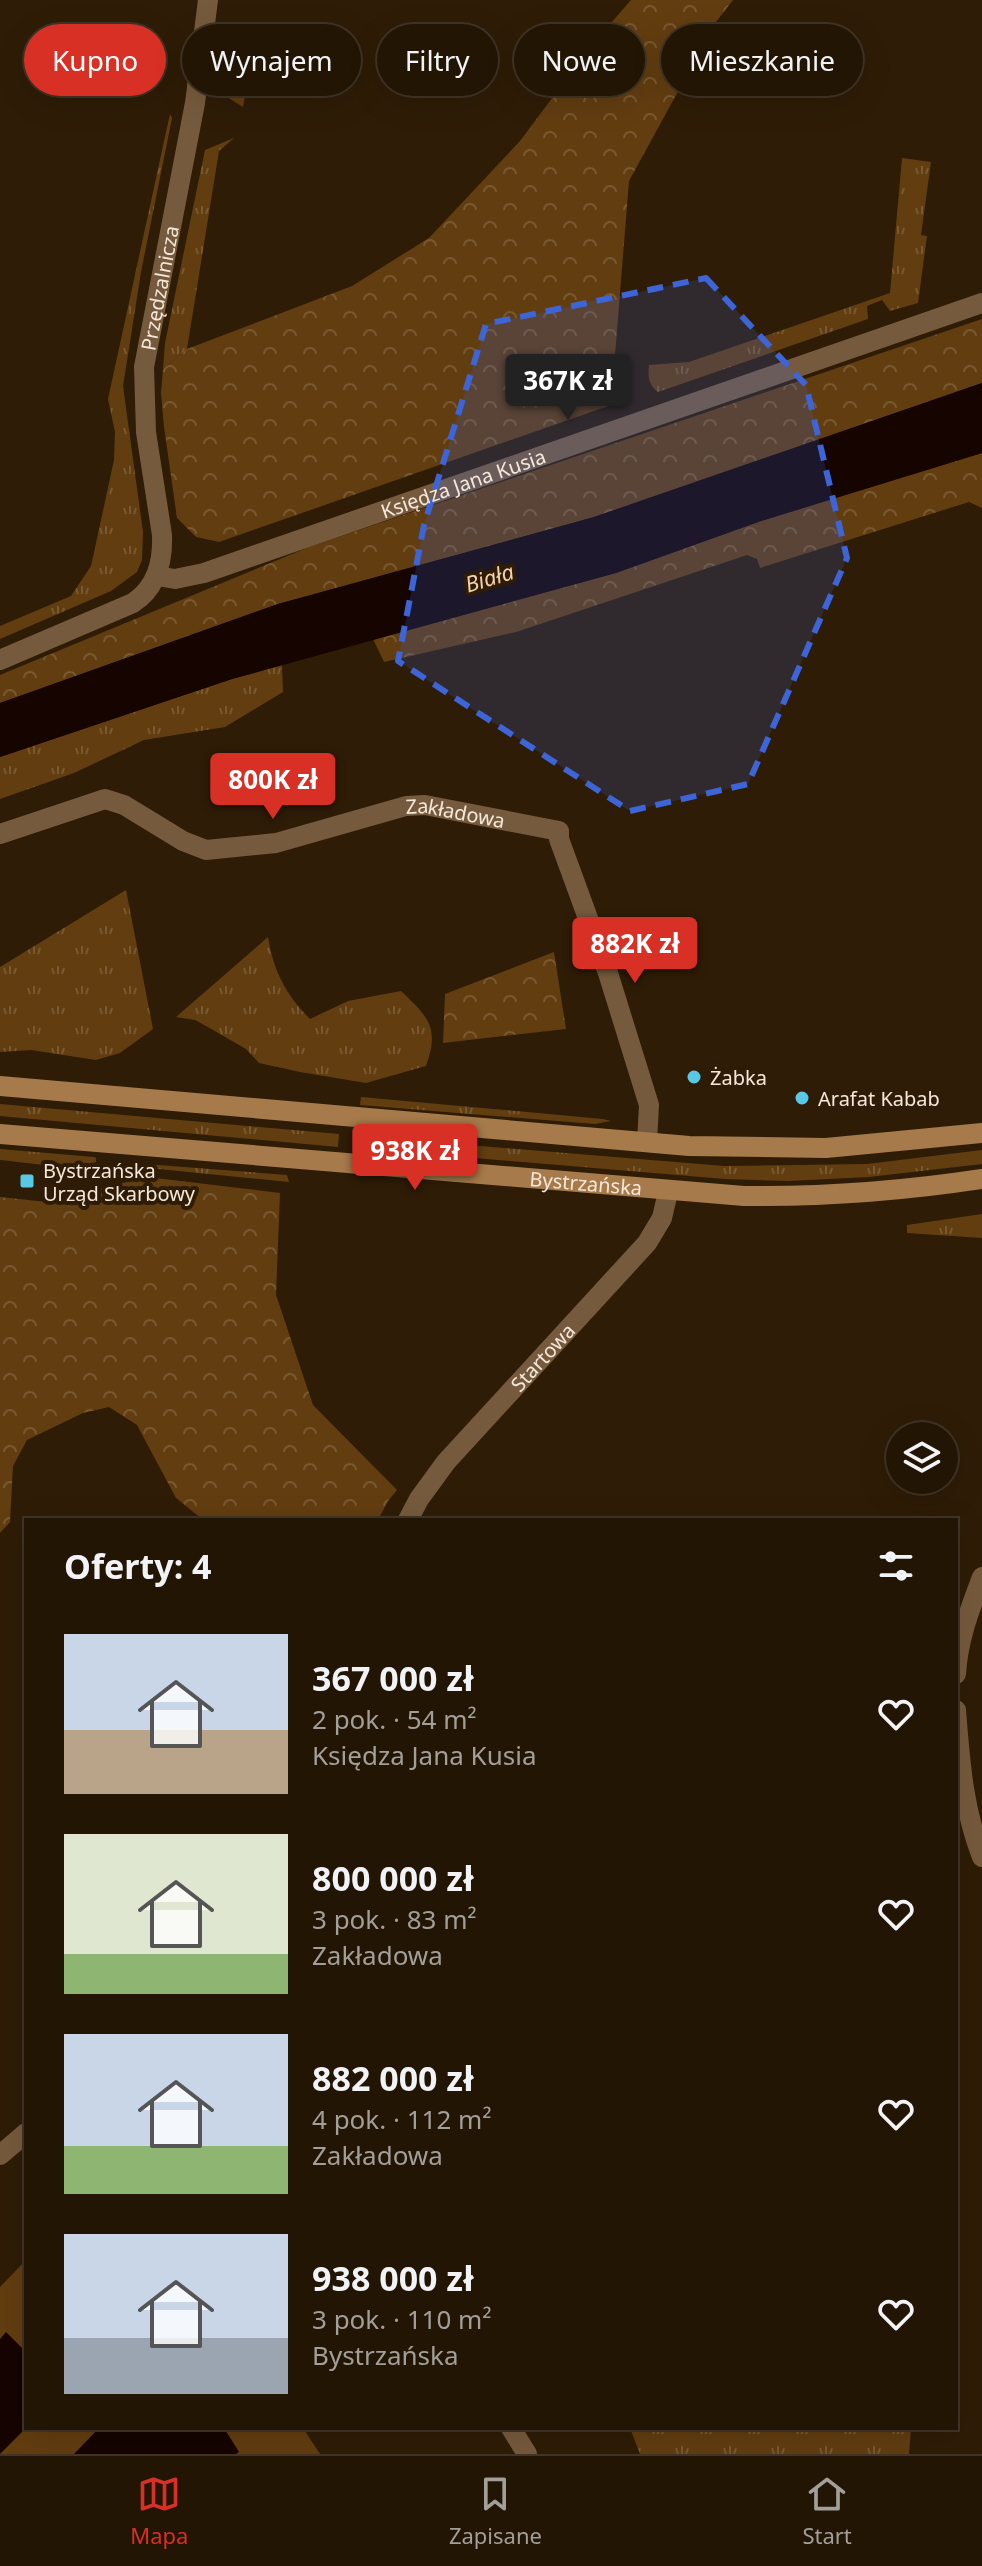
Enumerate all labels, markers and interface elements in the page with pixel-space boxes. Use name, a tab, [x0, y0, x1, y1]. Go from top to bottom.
chip: Kupno	[24, 24, 166, 96]
chip: Wynajem	[182, 24, 361, 96]
chip: Filtry	[377, 24, 498, 96]
chip: Nowe	[514, 24, 645, 96]
chip: Mieszkanie	[661, 24, 863, 96]
street label: Przędzalnicza	[134, 223, 185, 353]
pin: 367K zł	[494, 354, 642, 422]
text: 367K zł	[523, 362, 613, 398]
street label: Księdza Jana Kusia	[377, 442, 549, 524]
water label: Biała	[461, 555, 518, 599]
pin: 800K zł	[199, 753, 347, 821]
text: 800K zł	[228, 761, 318, 797]
street label: Zakładowa	[405, 791, 508, 834]
pin: 882K zł	[561, 917, 709, 985]
text: 882K zł	[590, 925, 680, 961]
place label: Żabka	[710, 1064, 767, 1091]
marker: Żabka	[685, 1068, 703, 1086]
place label: Arafat Kabab	[818, 1085, 940, 1112]
marker: Arafat Kabab	[793, 1089, 811, 1107]
pin: 938K zł	[341, 1124, 489, 1192]
text: 938K zł	[370, 1132, 460, 1168]
place label: Bystrzańska Urząd Skarbowy	[43, 1157, 196, 1207]
street label: Bystrzańska	[529, 1165, 643, 1201]
marker: Bystrzańska Urząd Skarbowy	[18, 1172, 36, 1190]
street label: Startowa	[504, 1317, 581, 1397]
map controls	[886, 1422, 958, 1494]
button: layers	[886, 1422, 958, 1494]
text: Oferty: 4	[64, 1543, 212, 1589]
icon: filters	[874, 1544, 918, 1588]
text: 367 000 zł	[312, 1655, 474, 1701]
icon: home	[128, 1666, 224, 1762]
icon: heart	[874, 1692, 918, 1736]
text: 2 pok. · 54 m²	[312, 1701, 477, 1737]
text: Księdza Jana Kusia	[312, 1737, 536, 1773]
text: 800 000 zł	[312, 1855, 474, 1901]
icon: home	[128, 1866, 224, 1962]
icon: heart	[874, 1892, 918, 1936]
text: 3 pok. · 83 m²	[312, 1901, 477, 1937]
text: Zakładowa	[312, 1937, 443, 1973]
text: 882 000 zł	[312, 2055, 474, 2101]
icon: home	[128, 2066, 224, 2162]
icon: heart	[874, 2092, 918, 2136]
text: 4 pok. · 112 m²	[312, 2101, 491, 2137]
text: Zakładowa	[312, 2137, 443, 2173]
text: 938 000 zł	[312, 2255, 474, 2301]
icon: home	[128, 2266, 224, 2362]
icon: heart	[874, 2292, 918, 2336]
text: 3 pok. · 110 m²	[312, 2301, 491, 2337]
text: Bystrzańska	[312, 2337, 459, 2373]
tab: Mapa	[130, 2472, 188, 2550]
tab: Zapisane	[449, 2472, 542, 2550]
tab: Start	[802, 2472, 852, 2550]

